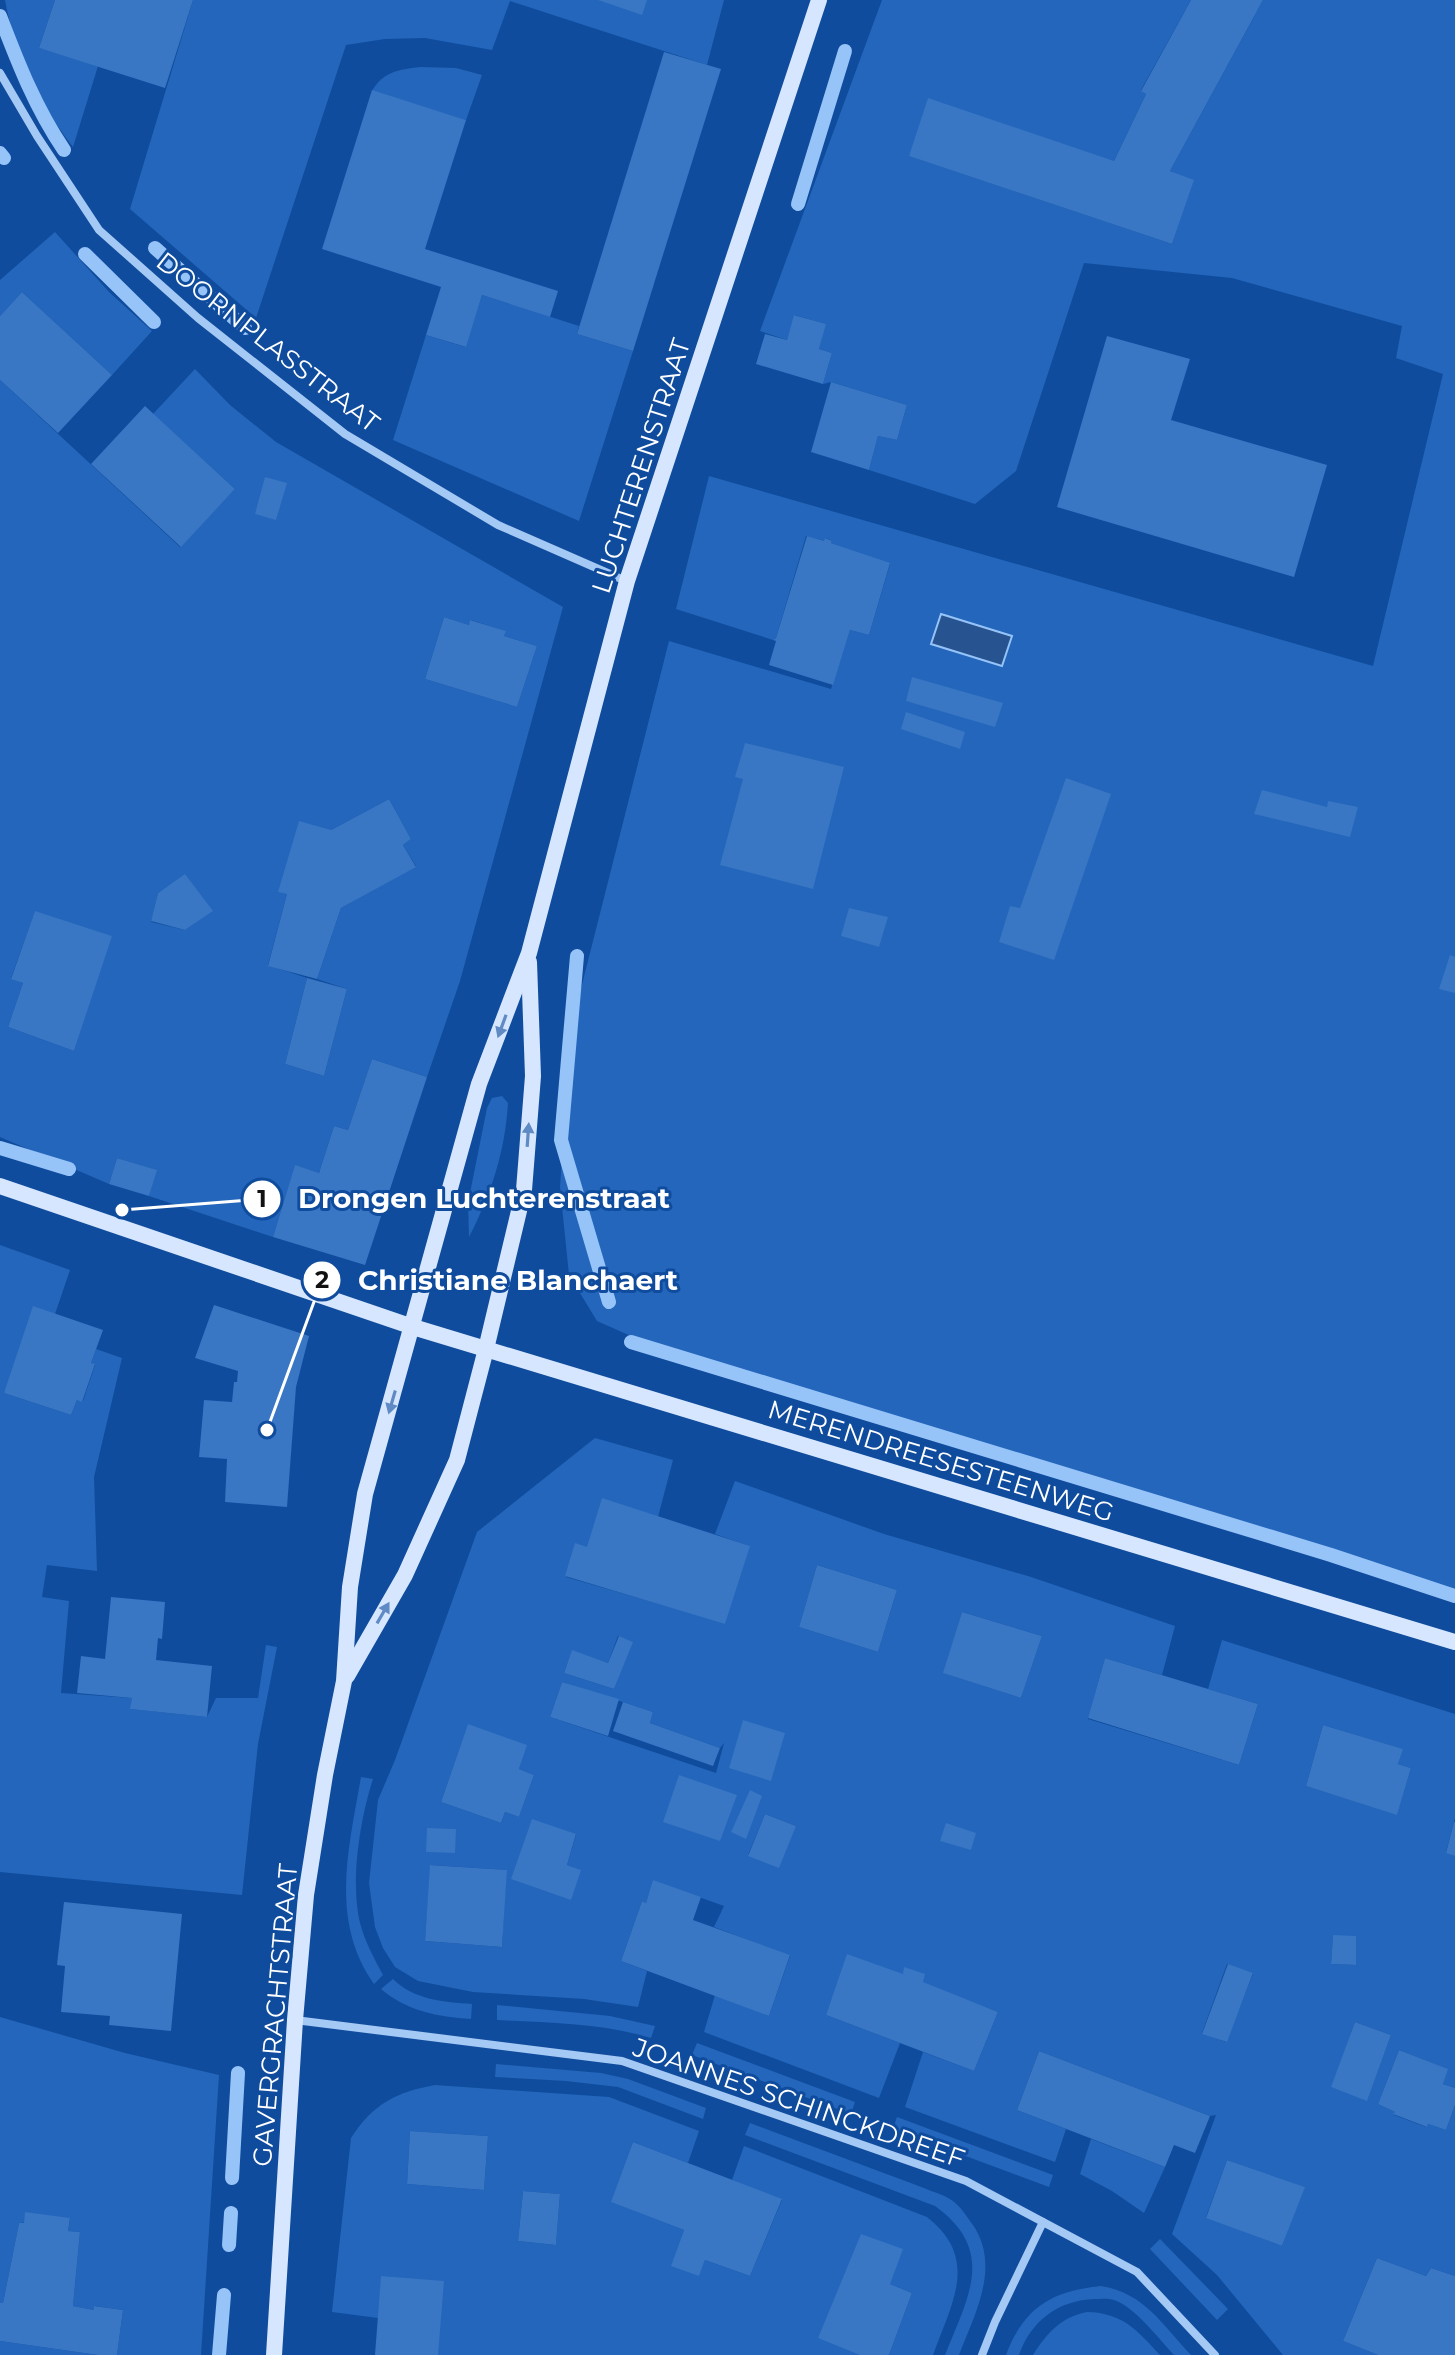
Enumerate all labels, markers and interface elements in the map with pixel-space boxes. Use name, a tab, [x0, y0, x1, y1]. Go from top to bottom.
street label: DOORNPLASSTRAAT	[150, 245, 386, 439]
street label: LUCHTERENSTRAAT	[585, 335, 697, 597]
one-way arrow	[495, 1014, 508, 1038]
one-way arrow	[522, 1123, 535, 1148]
callout: Drongen Luchterenstraat	[242, 1173, 686, 1225]
text: Drongen Luchterenstraat	[298, 1181, 670, 1215]
text: 1	[257, 1184, 267, 1213]
callout: Christiane Blanchaert	[302, 1254, 694, 1306]
text: Christiane Blanchaert	[358, 1263, 678, 1297]
text: 2	[315, 1265, 329, 1294]
one-way arrow	[385, 1390, 398, 1414]
street label: MERENDREESESTEENWEG	[764, 1393, 1118, 1529]
one-way arrow	[376, 1602, 390, 1624]
street label: GAVERGRACHTSTRAAT	[246, 1862, 304, 2168]
street label: JOANNES SCHINCKDREEF	[628, 2031, 969, 2175]

